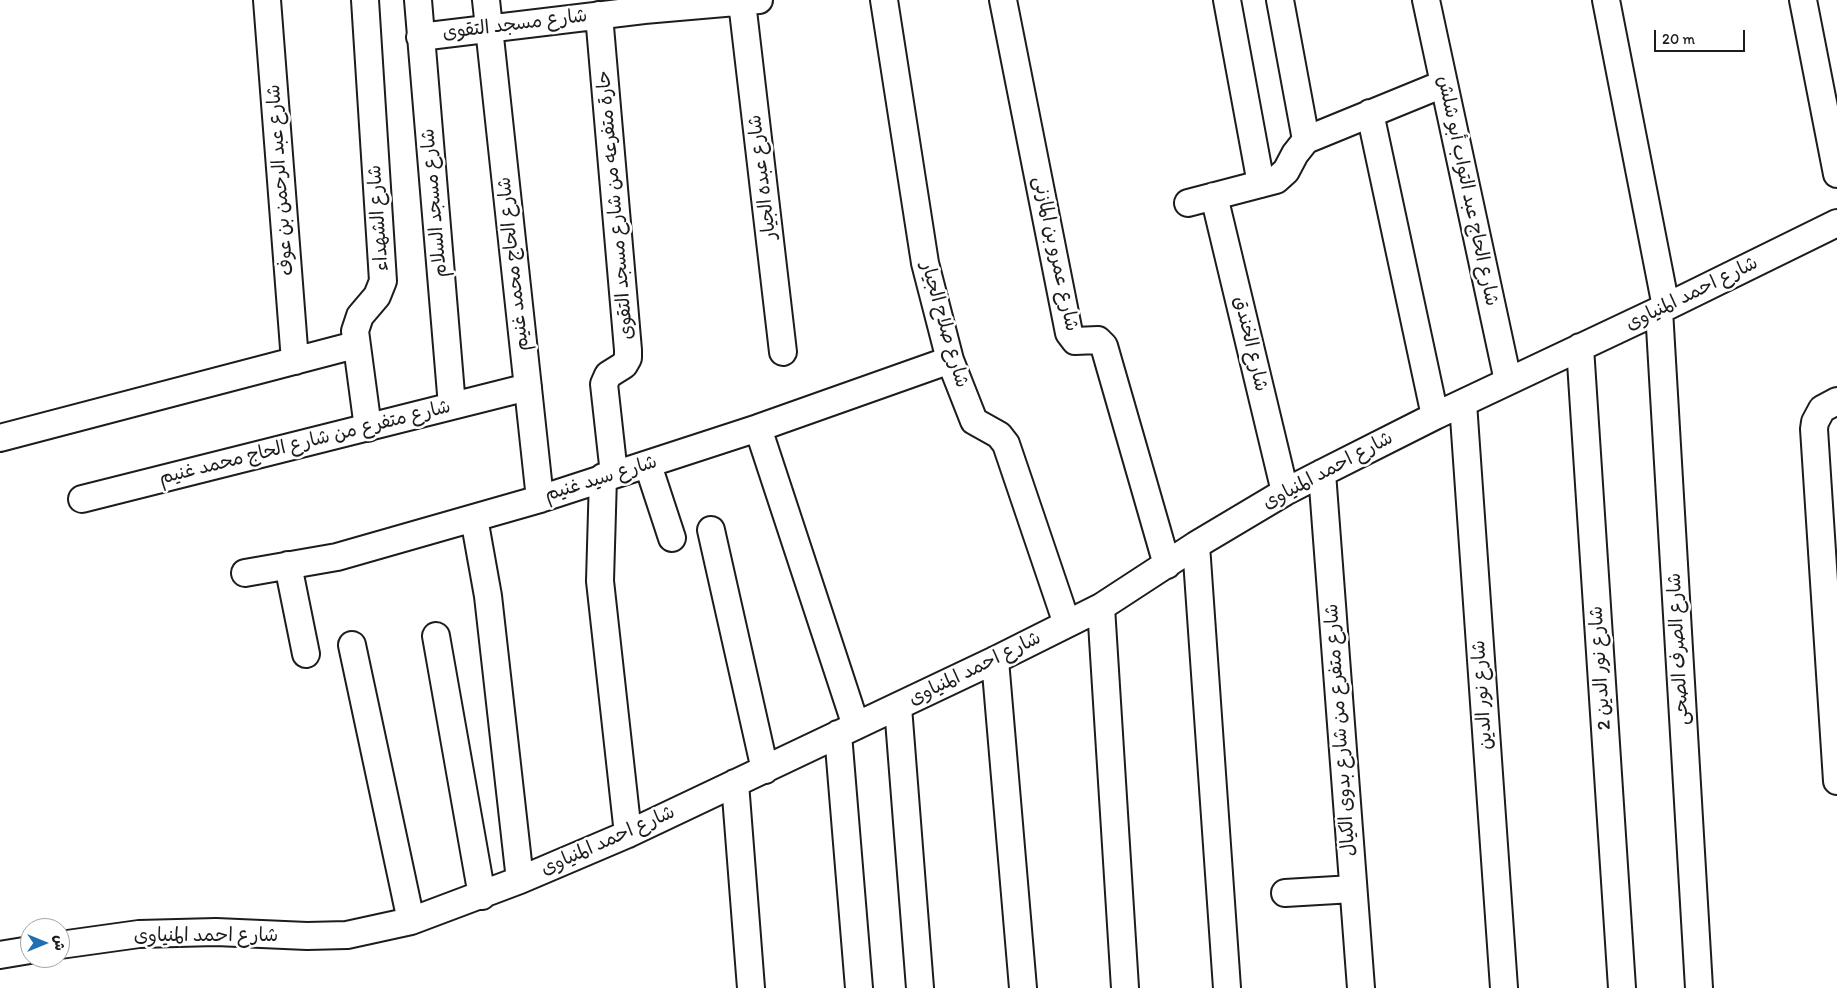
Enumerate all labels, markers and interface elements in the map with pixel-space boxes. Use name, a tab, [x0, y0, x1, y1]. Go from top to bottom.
street label: شارع مسجد التقوى	[441, 5, 589, 45]
scale bar	[1657, 20, 1748, 52]
text: 20 m	[1662, 30, 1695, 48]
street label: حارة متفرعه من شارع مسجد التقوى	[593, 69, 639, 341]
street label: شارع الحاج عبد التواب أبو شلش	[1431, 74, 1503, 308]
street label: شارع عبد الرحمن بن عوف	[263, 84, 299, 276]
street label: شارع عبده الجيار	[744, 113, 782, 241]
street label: شارع مسجد السلام	[417, 128, 453, 278]
street label: شارع الشهداء	[364, 164, 394, 272]
street label: شارع عمرو بن المازنى	[1027, 174, 1083, 334]
street label: شارع الحاج محمد غنيم	[494, 176, 534, 352]
street label: شارع احمد المنياوى	[1622, 252, 1762, 336]
street label: شارع صلاح الجيار	[915, 259, 973, 391]
street label: شارع الخندق	[1228, 294, 1272, 394]
street label: شارع متفرع من شارع الحاج محمد غنيم	[157, 396, 453, 490]
street label: شارع احمد المنياوى	[1259, 427, 1397, 515]
street label: شارع سيد غنيم	[542, 451, 660, 507]
street label: شارع الصرف الصحى	[1664, 572, 1694, 726]
street label: شارع متفرع من شارع بدوى الكيال	[1321, 603, 1361, 857]
street label: شارع نور الدين 2	[1585, 605, 1617, 731]
street label: شارع احمد المنياوى	[905, 627, 1045, 711]
street label: شارع نور الدين	[1468, 639, 1498, 751]
street label: شارع احمد المنياوى	[537, 801, 679, 881]
north arrow	[20, 918, 70, 968]
street label: شارع احمد المنياوى	[134, 925, 278, 947]
text: ش	[51, 935, 68, 951]

